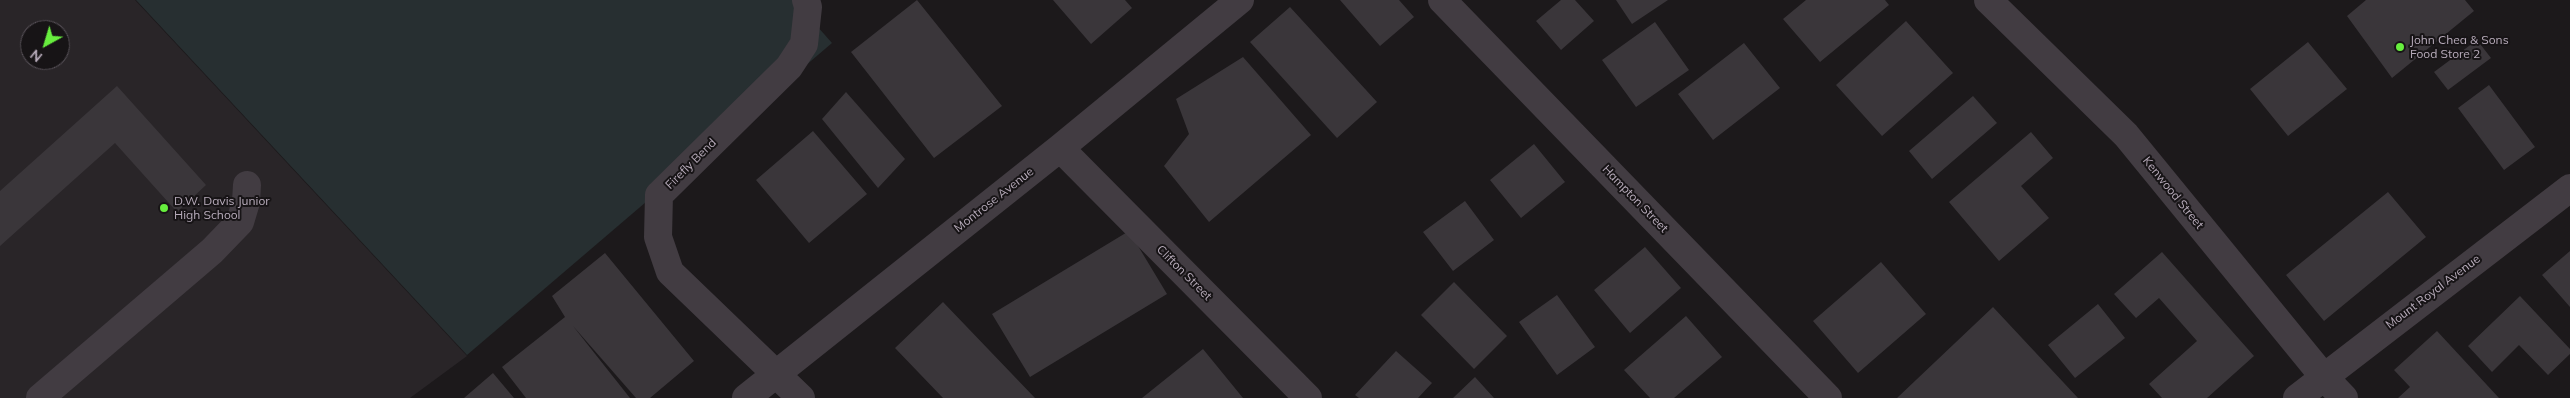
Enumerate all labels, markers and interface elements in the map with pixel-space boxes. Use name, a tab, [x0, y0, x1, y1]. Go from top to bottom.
north arrow	[20, 20, 70, 70]
place label: John Chea & Sons Food Store 2	[2410, 33, 2509, 61]
marker: John Chea & Sons Food Store 2	[2394, 41, 2406, 53]
text: N	[26, 46, 46, 66]
street label: Firefly Bend	[663, 136, 719, 192]
street label: Kenwood Street	[2140, 154, 2206, 232]
street label: Hampton Street	[1599, 162, 1671, 236]
street label: Montrose Avenue	[951, 164, 1037, 236]
place label: D.W. Davis Junior High School	[174, 194, 270, 222]
marker: D.W. Davis Junior High School	[158, 202, 170, 214]
street label: Clifton Street	[1153, 242, 1215, 304]
street label: Mount Royal Avenue	[2383, 252, 2483, 332]

